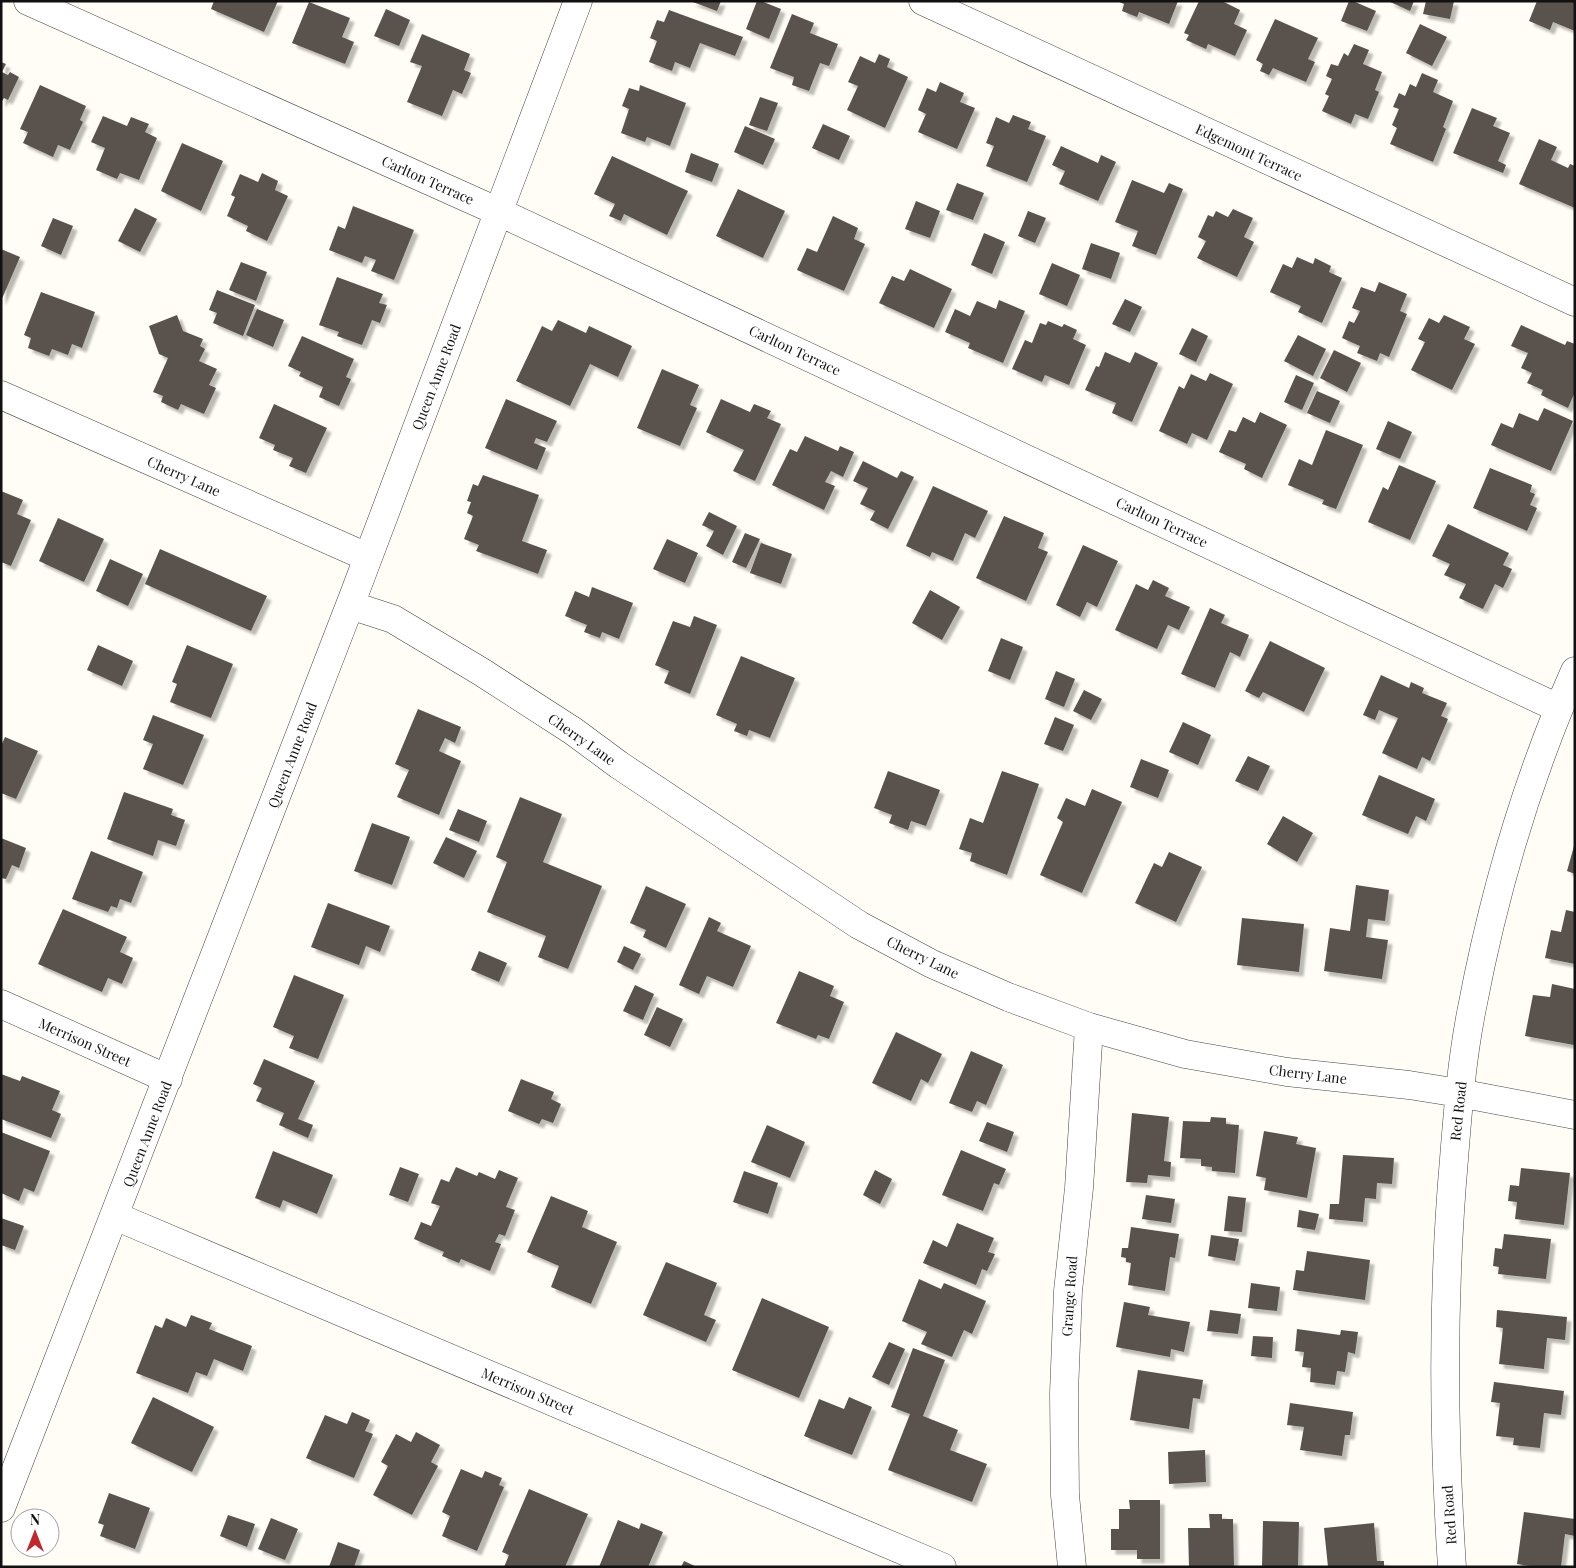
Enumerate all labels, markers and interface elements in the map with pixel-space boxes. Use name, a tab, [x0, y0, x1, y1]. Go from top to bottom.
street label: Edgemont Terrace	[1192, 119, 1306, 185]
street label: Carlton Terrace	[379, 151, 477, 209]
street label: Carlton Terrace	[746, 320, 844, 380]
street label: Queen Anne Road	[407, 321, 465, 433]
street label: Cherry Lane	[144, 451, 224, 501]
street label: Carlton Terrace	[1113, 492, 1211, 552]
street label: Queen Anne Road	[263, 699, 321, 811]
street label: Cherry Lane	[545, 709, 619, 769]
street label: Cherry Lane	[884, 931, 962, 983]
street label: Merrison Street	[36, 1013, 135, 1071]
street label: Cherry Lane	[1268, 1060, 1348, 1088]
street label: Queen Anne Road	[118, 1078, 176, 1190]
street label: Red Road	[1445, 1080, 1471, 1142]
street label: Grange Road	[1057, 1255, 1081, 1337]
street label: Merrison Street	[479, 1363, 578, 1419]
street label: Red Road	[1437, 1485, 1461, 1545]
north arrow	[10, 1508, 60, 1558]
text: N	[30, 1510, 40, 1529]

